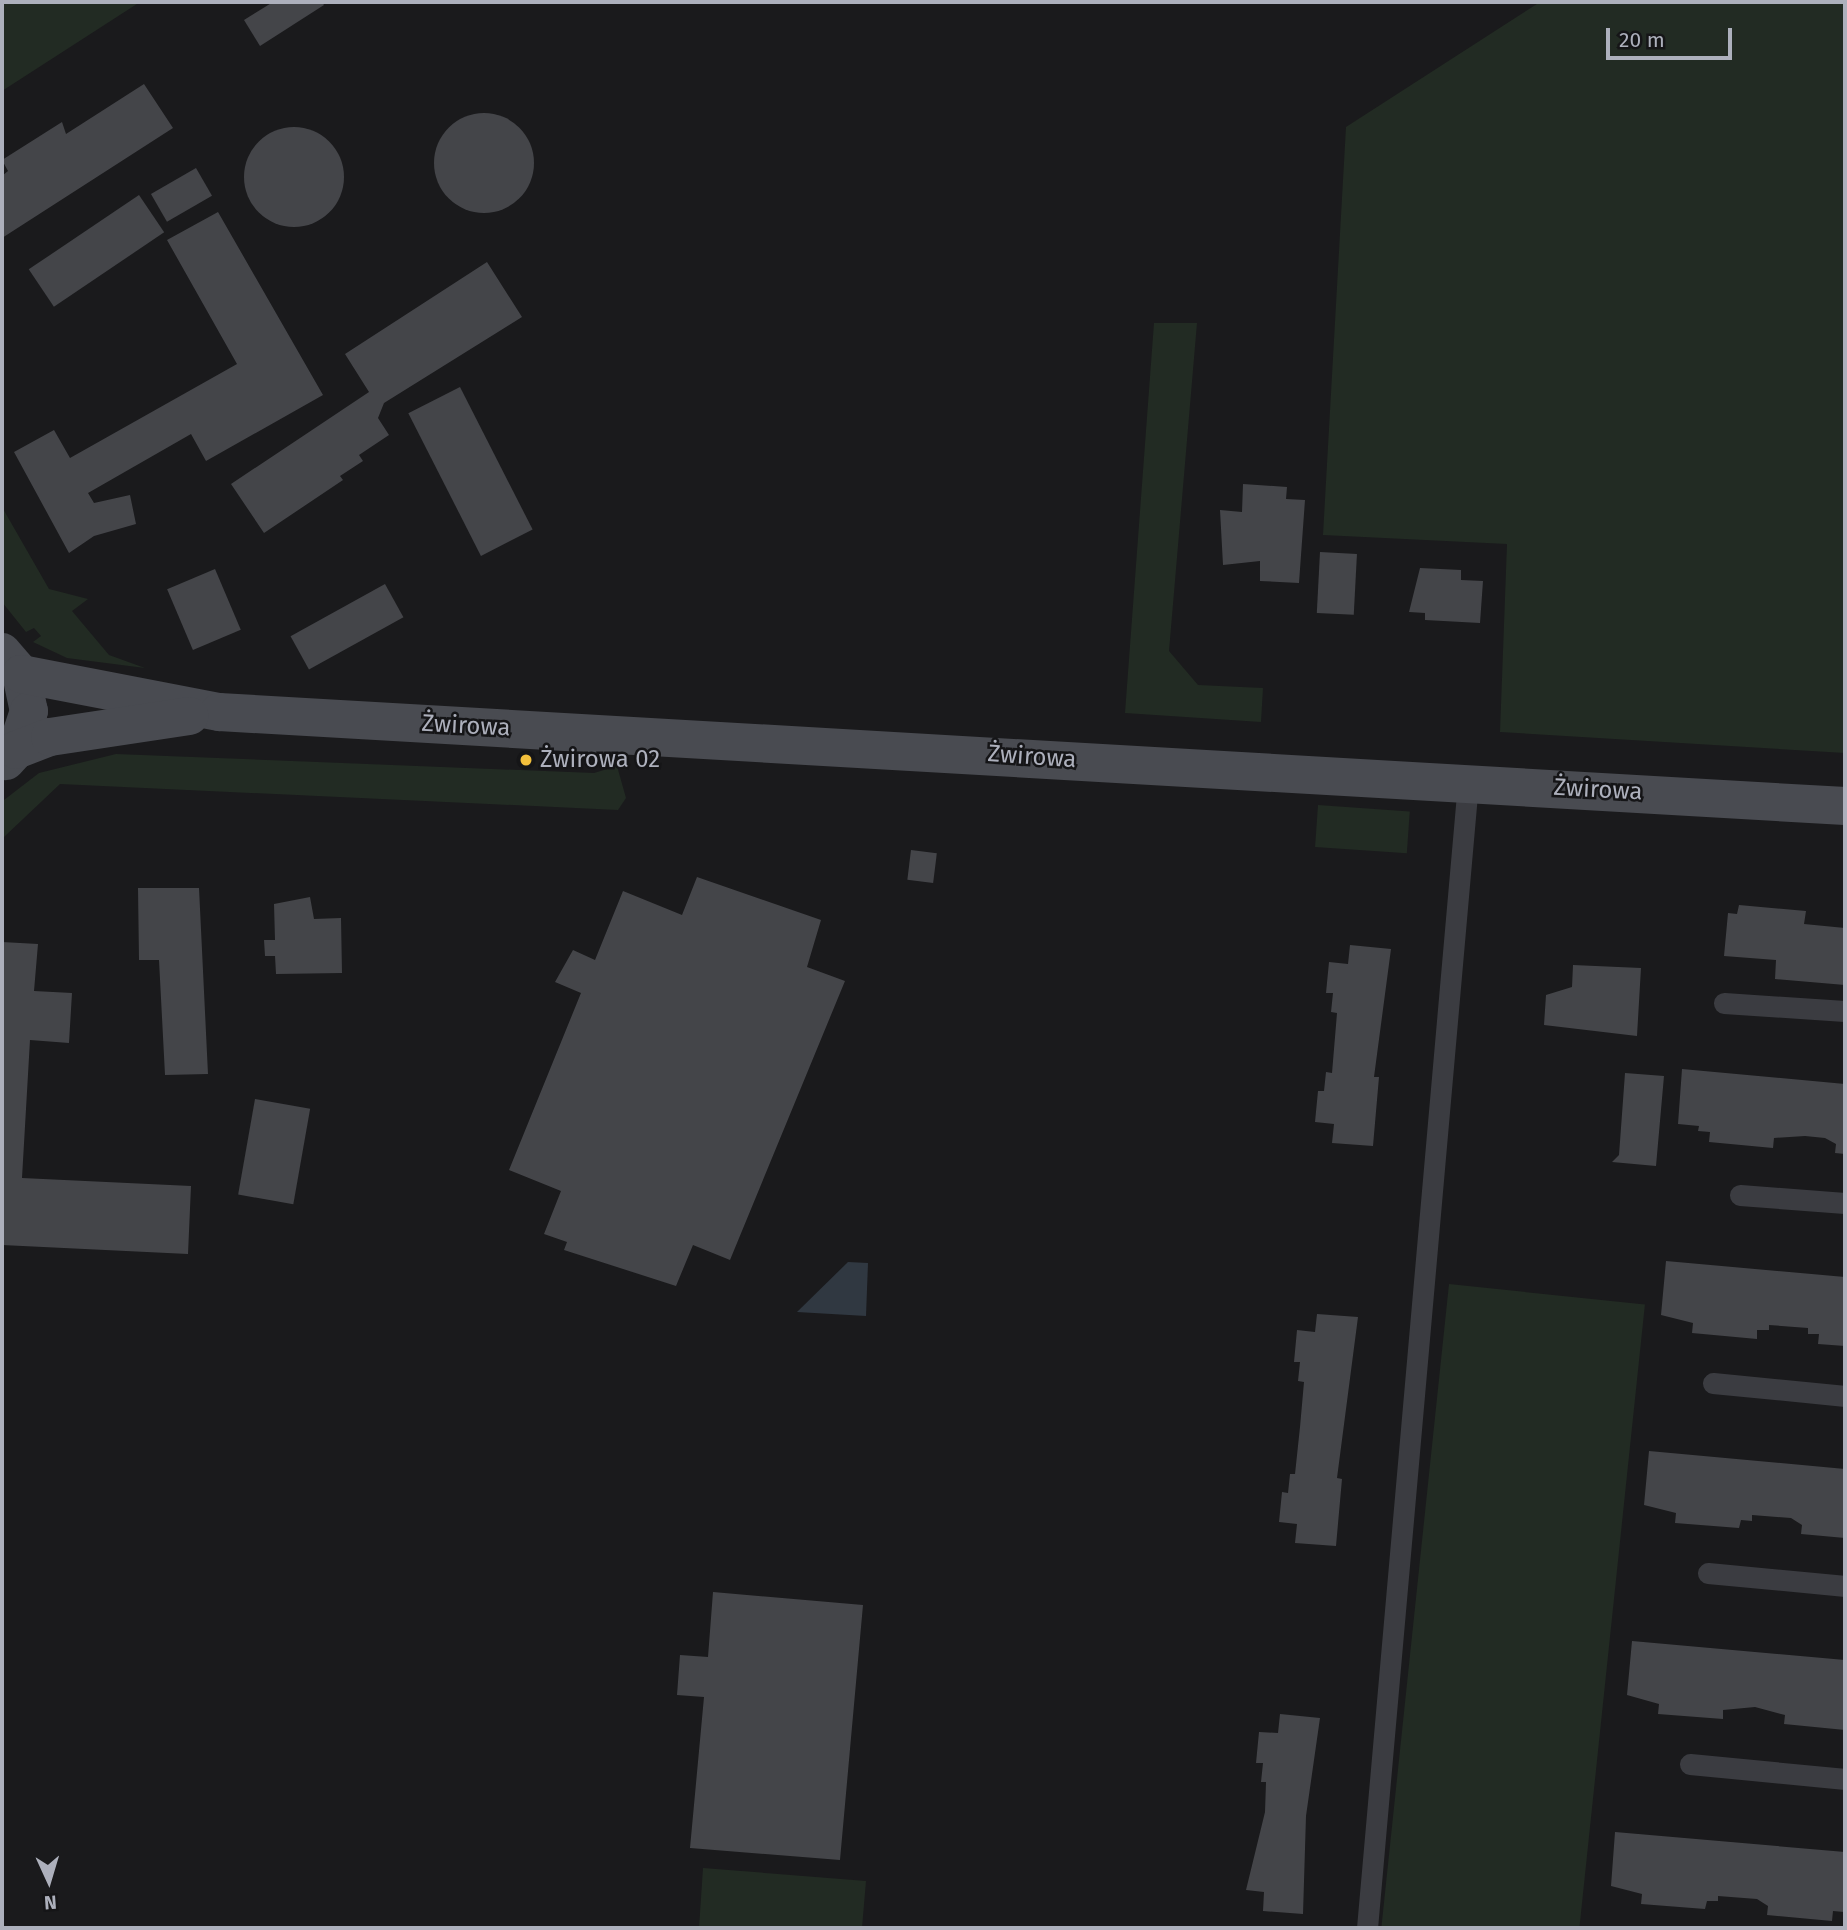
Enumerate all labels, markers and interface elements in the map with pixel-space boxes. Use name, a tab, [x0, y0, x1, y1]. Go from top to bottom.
scale bar	[1609, 14, 1735, 58]
text: 20 m	[1619, 27, 1665, 53]
street label: Żwirowa	[421, 709, 511, 743]
street label: Żwirowa	[987, 740, 1077, 774]
place label: Żwirowa 02	[540, 746, 660, 774]
marker: Żwirowa 02	[518, 752, 534, 768]
street label: Żwirowa	[1553, 773, 1643, 807]
north arrow	[14, 1846, 84, 1916]
text: N	[43, 1891, 58, 1914]

